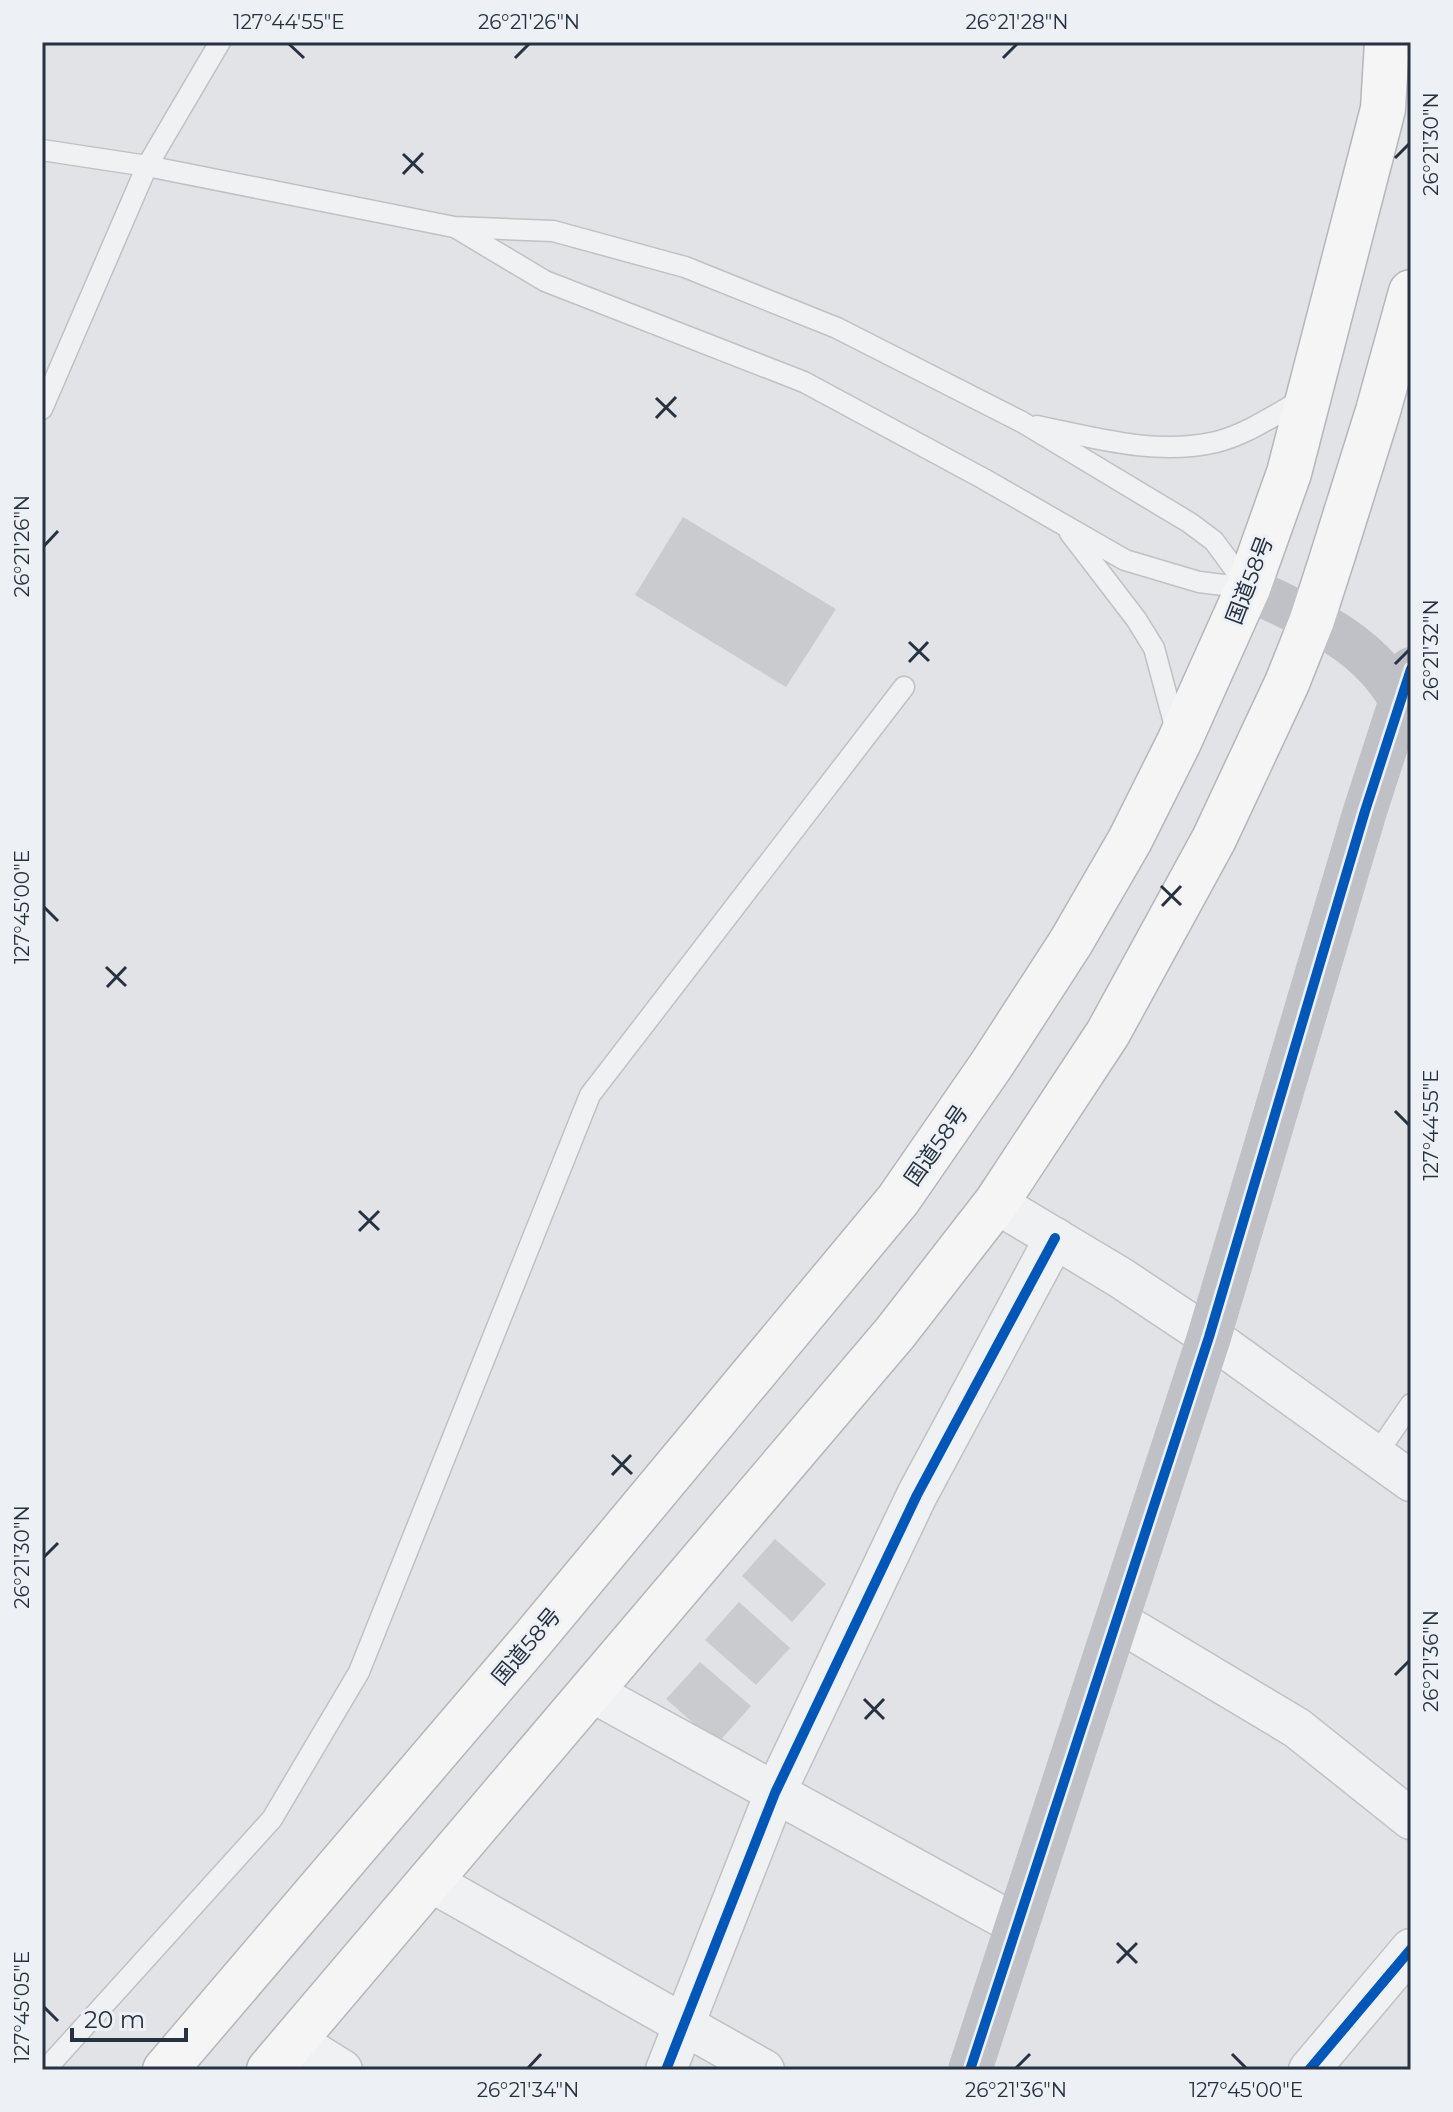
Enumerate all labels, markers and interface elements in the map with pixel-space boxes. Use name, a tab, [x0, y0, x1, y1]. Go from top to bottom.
text: 127°44'55"E	[233, 10, 345, 34]
text: 26°21'26"N	[478, 10, 580, 34]
text: 26°21'28"N	[965, 10, 1069, 34]
text: 26°21'30"N	[1419, 92, 1443, 196]
text: 26°21'26"N	[10, 495, 34, 597]
street label: 国道58号	[1220, 532, 1279, 628]
text: 26°21'32"N	[1419, 599, 1443, 701]
text: 127°45'00"E	[10, 850, 34, 964]
text: 127°44'55"E	[1419, 1069, 1443, 1181]
street label: 国道58号	[899, 1100, 974, 1191]
text: 26°21'30"N	[10, 1505, 34, 1609]
street label: 国道58号	[486, 1602, 566, 1690]
text: 26°21'36"N	[1419, 1610, 1443, 1712]
text: 127°45'05"E	[10, 1951, 34, 2063]
scale bar	[72, 1992, 186, 2042]
text: 20 m	[84, 2005, 145, 2034]
text: 26°21'34"N	[477, 2078, 579, 2102]
text: 26°21'36"N	[965, 2078, 1067, 2102]
text: 127°45'00"E	[1189, 2078, 1303, 2102]

